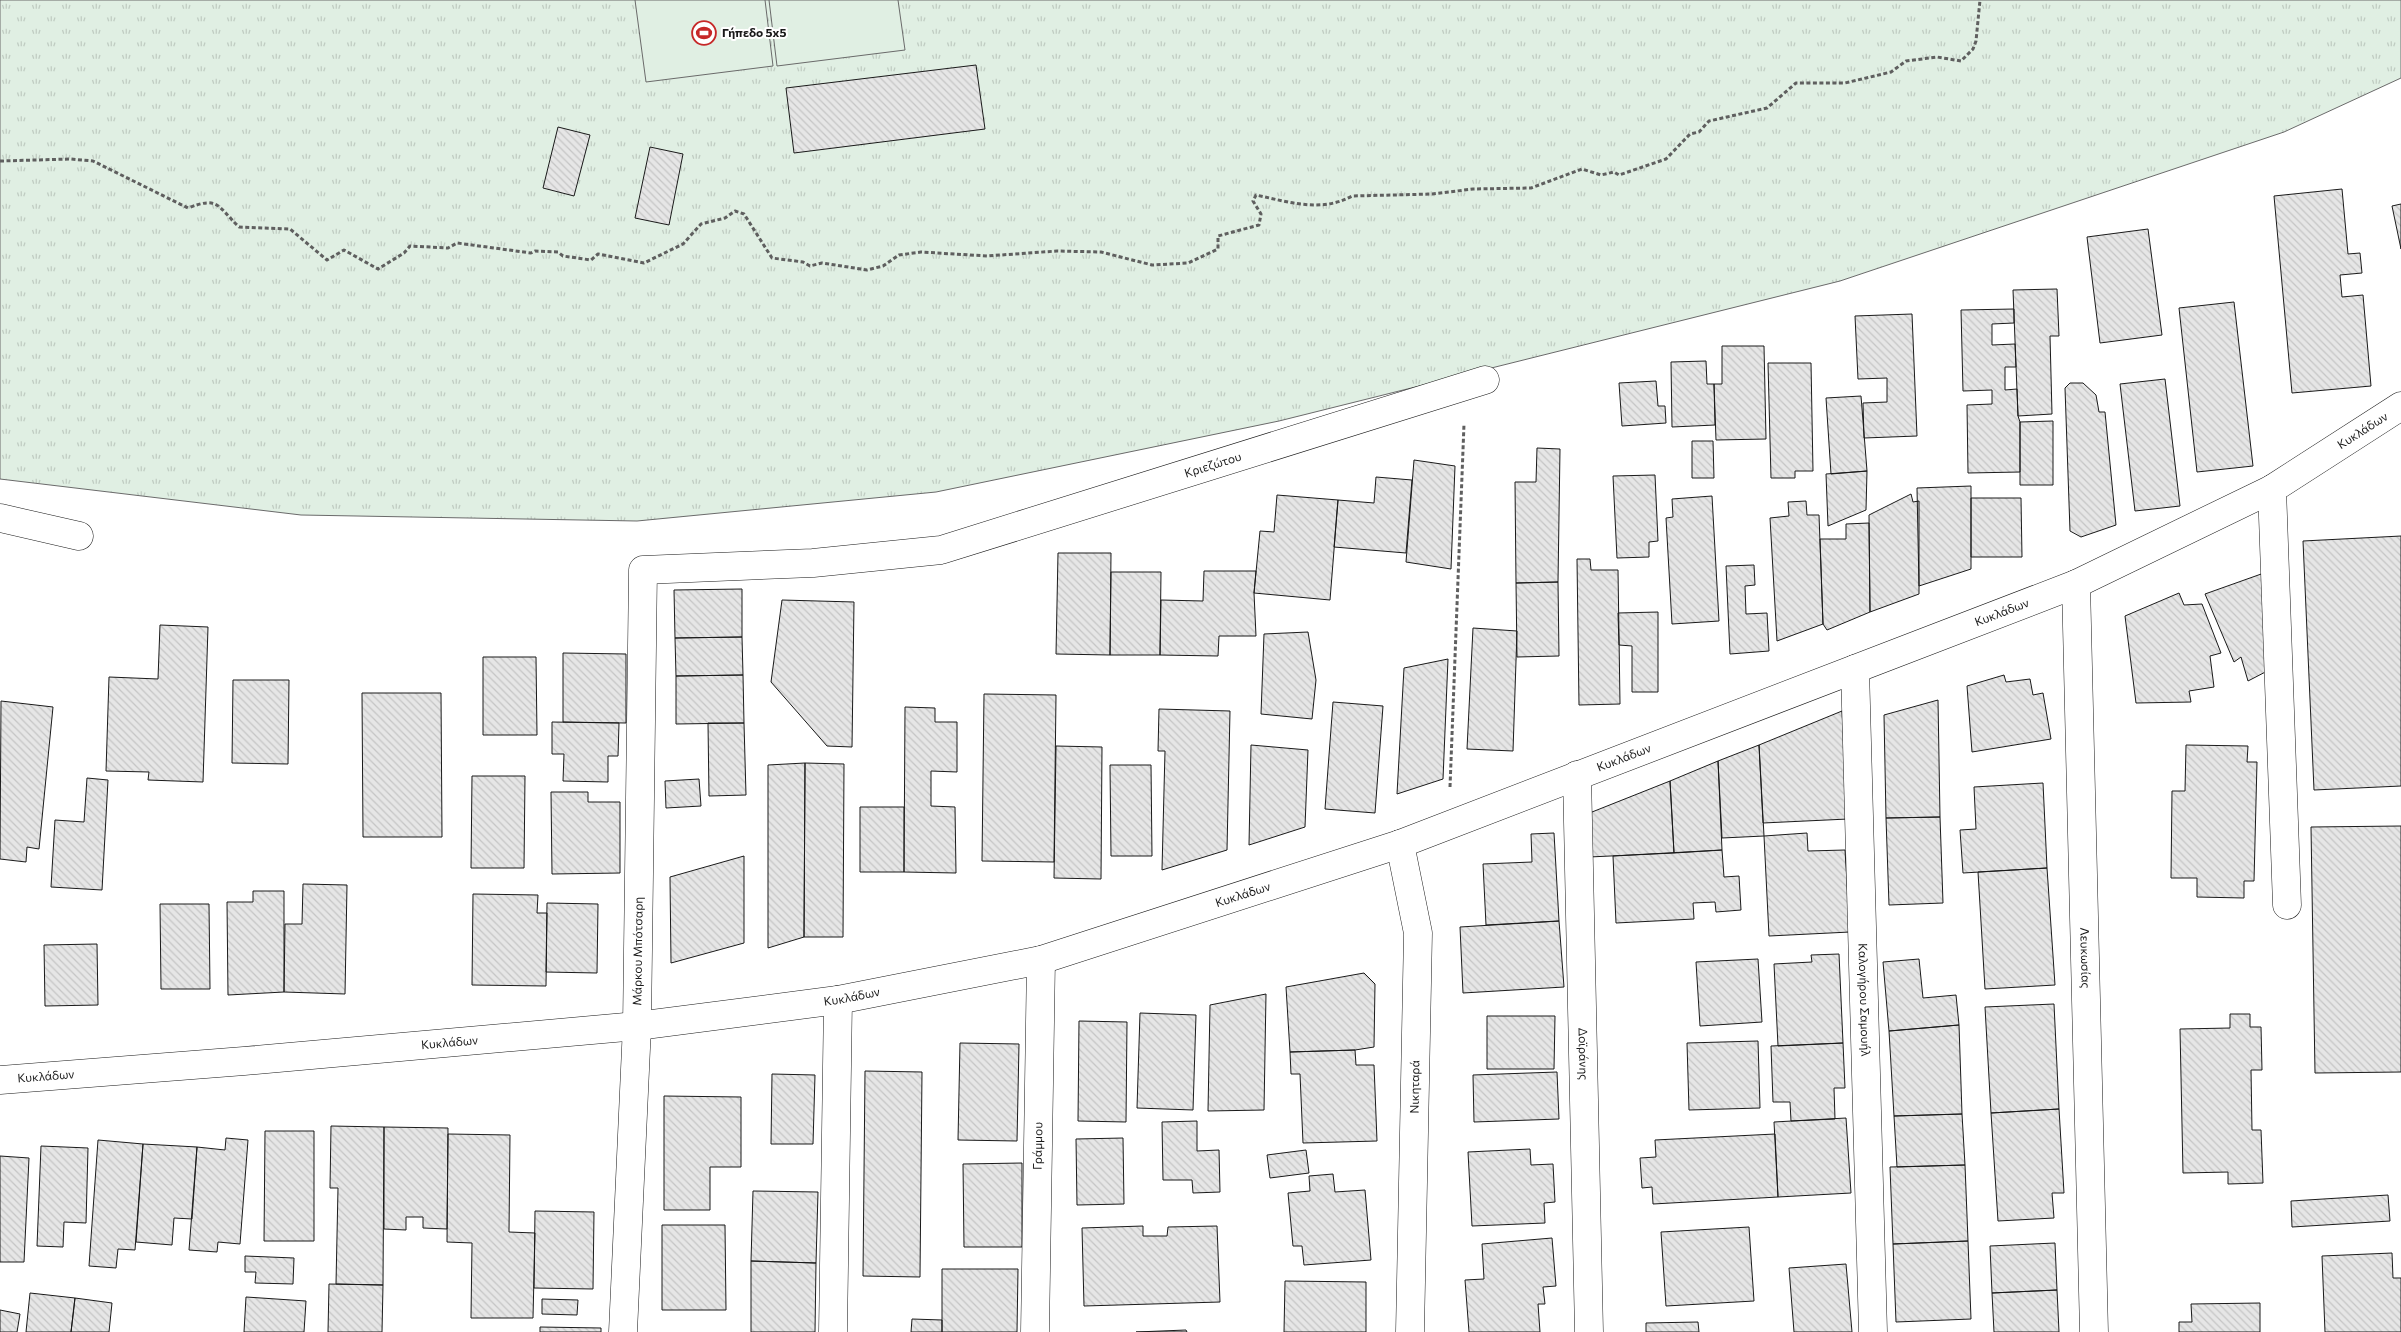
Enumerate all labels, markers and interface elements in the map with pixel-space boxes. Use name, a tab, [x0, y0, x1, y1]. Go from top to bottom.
sports icon: Γήπεδο 5x5	[691, 20, 717, 46]
place label: Γήπεδο 5x5	[722, 25, 786, 39]
street label: Κυκλάδων	[2334, 409, 2390, 451]
street label: Κριεζώτου	[1182, 449, 1243, 480]
street label: Κυκλάδων	[1972, 595, 2031, 628]
street label: Κυκλάδων	[1594, 740, 1653, 774]
street label: Κυκλάδων	[1213, 878, 1272, 909]
street label: Μάρκου Μπότσαρη	[629, 897, 645, 1006]
street label: Λευκωσίας	[2078, 927, 2094, 989]
street label: Καλογήρου Σαμουήλ	[1856, 943, 1874, 1057]
street label: Κυκλάδων	[823, 984, 881, 1008]
street label: Δοϊράνης	[1576, 1028, 1592, 1080]
street label: Κυκλάδων	[420, 1032, 478, 1051]
street label: Νικηταρά	[1407, 1060, 1421, 1114]
street label: Κυκλάδων	[17, 1066, 75, 1085]
street label: Γράμμου	[1030, 1122, 1044, 1170]

